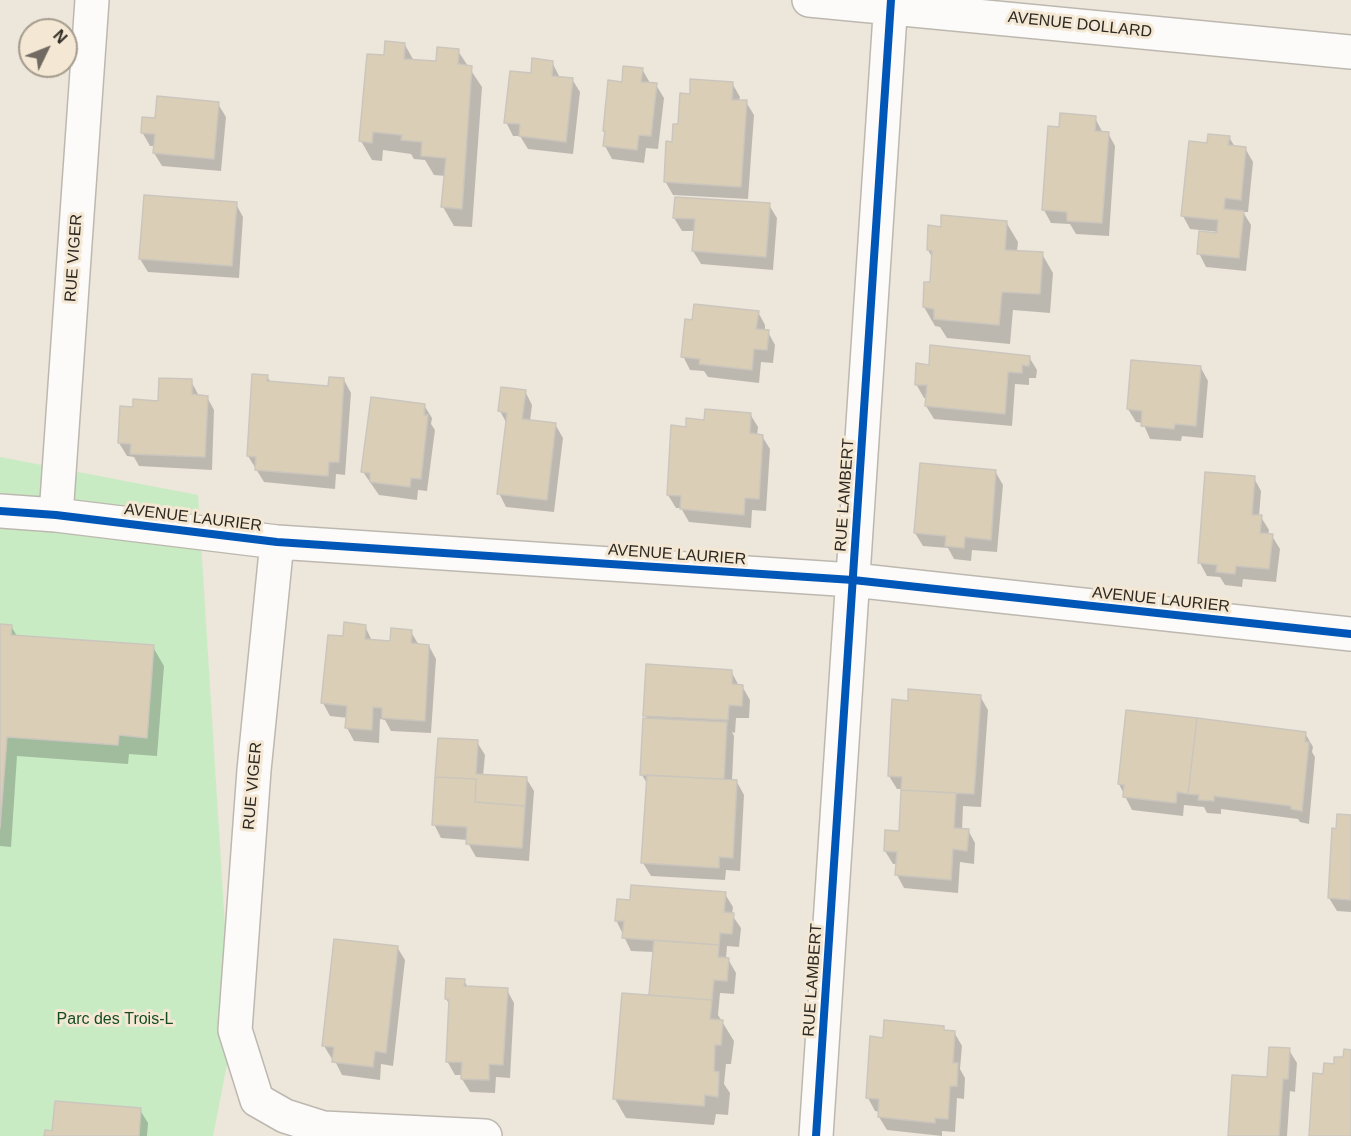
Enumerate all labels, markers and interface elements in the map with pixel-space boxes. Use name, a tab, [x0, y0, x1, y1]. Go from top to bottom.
street label: AVENUE DOLLARD	[1007, 8, 1153, 42]
north arrow	[18, 18, 78, 78]
text: N	[50, 27, 70, 47]
street label: RUE VIGER	[61, 213, 87, 303]
street label: RUE LAMBERT	[831, 438, 859, 552]
street label: AVENUE LAURIER	[123, 500, 263, 536]
street label: AVENUE LAURIER	[607, 541, 747, 569]
street label: AVENUE LAURIER	[1091, 583, 1231, 617]
street label: RUE VIGER	[240, 741, 266, 831]
street label: RUE LAMBERT	[799, 923, 827, 1037]
park label: Parc des Trois-L	[57, 1010, 173, 1030]

